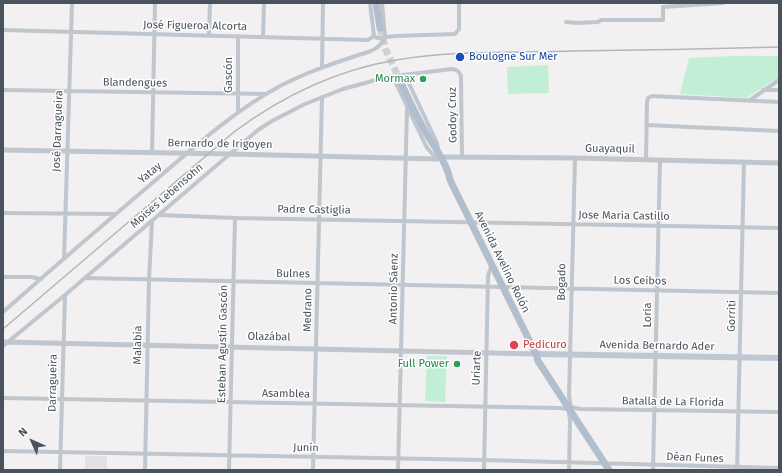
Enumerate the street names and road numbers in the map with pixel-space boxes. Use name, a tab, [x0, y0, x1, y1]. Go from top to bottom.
street label: José Figueroa Alcorta	[143, 18, 247, 34]
street label: Gascón	[222, 57, 236, 93]
street label: Blandengues	[103, 76, 167, 90]
street label: Godoy Cruz	[446, 87, 460, 143]
street label: José Darragueira	[50, 90, 66, 172]
street label: Bernardo de Irigoyen	[167, 136, 273, 152]
street label: Guayaquil	[585, 142, 635, 156]
street label: Yatay	[136, 159, 164, 187]
street label: Moisés Lebensohn	[128, 161, 206, 231]
street label: Padre Castiglia	[277, 203, 351, 217]
street label: Avenida Avelino Rolón	[472, 209, 532, 315]
street label: Jose Maria Castillo	[578, 209, 670, 223]
street label: Antonio Sáenz	[387, 253, 401, 325]
street label: Bogado	[555, 263, 569, 301]
street label: Bulnes	[276, 267, 310, 281]
street label: Los Ceibos	[613, 274, 667, 288]
street label: Esteban Agustín Gascón	[215, 285, 231, 403]
street label: Medrano	[301, 288, 315, 332]
street label: Gorriti	[725, 300, 739, 332]
street label: Loria	[641, 303, 655, 327]
street label: Malabia	[131, 325, 145, 365]
street label: Olazábal	[247, 330, 291, 344]
street label: Avenida Bernardo Ader	[599, 338, 715, 354]
street label: Uriarte	[470, 350, 484, 386]
street label: Darragueira	[46, 354, 60, 412]
street label: Asamblea	[262, 387, 310, 401]
street label: Batalla de La Florida	[622, 395, 724, 409]
street label: Junín	[293, 441, 319, 455]
street label: Déan Funes	[666, 450, 724, 466]

